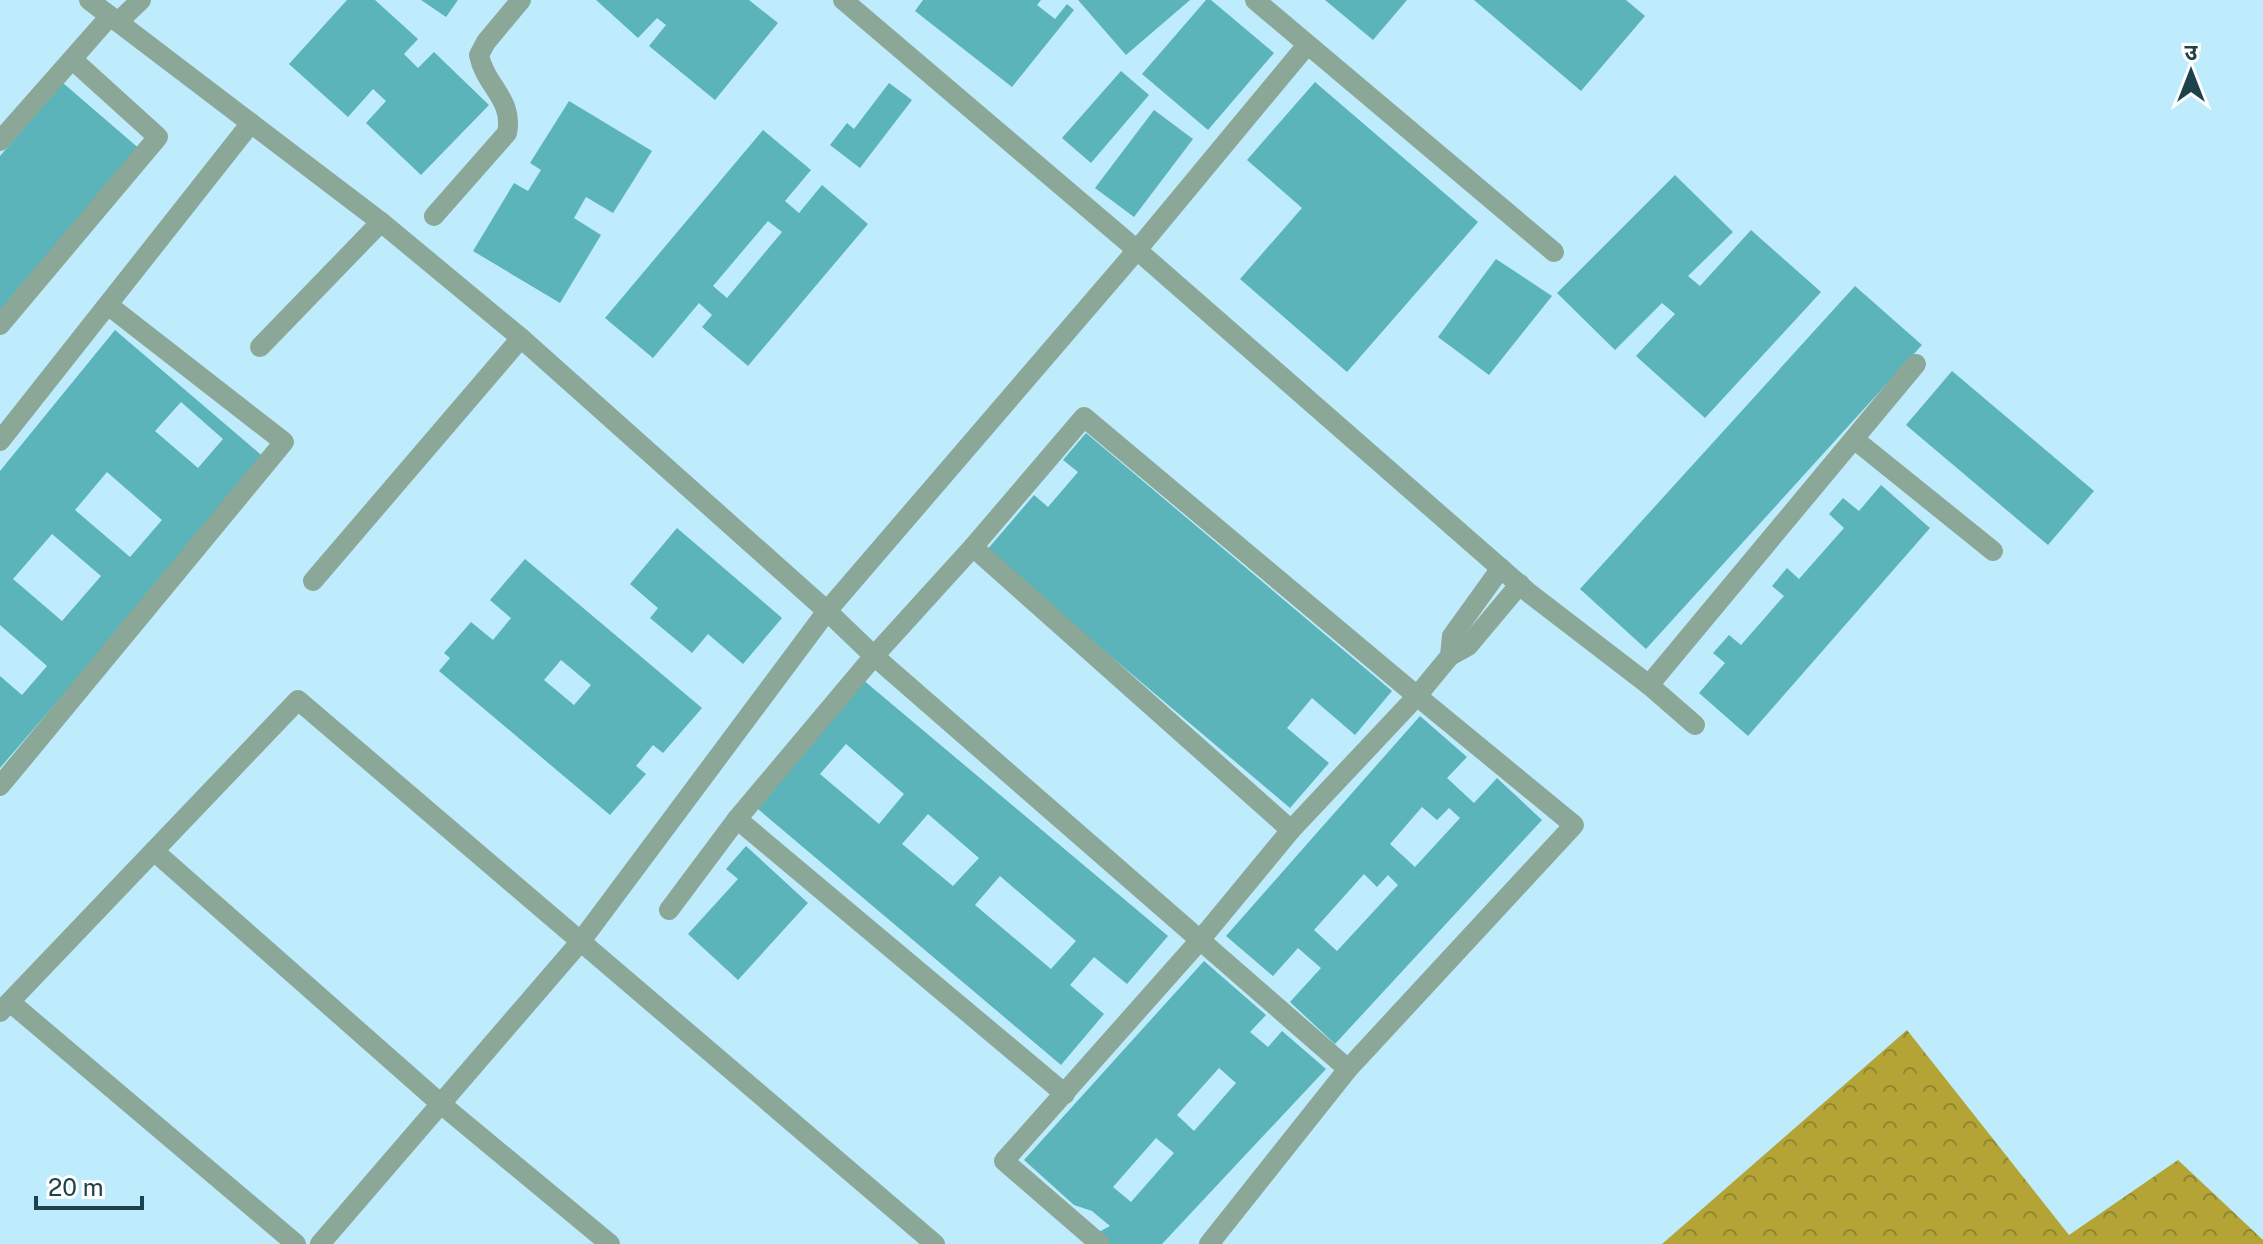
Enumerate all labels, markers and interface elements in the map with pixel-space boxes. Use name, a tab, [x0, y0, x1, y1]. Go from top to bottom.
north arrow	[2151, 32, 2231, 112]
text: उ	[2185, 39, 2199, 65]
scale bar	[36, 1160, 142, 1210]
text: 20 m	[48, 1173, 104, 1201]

